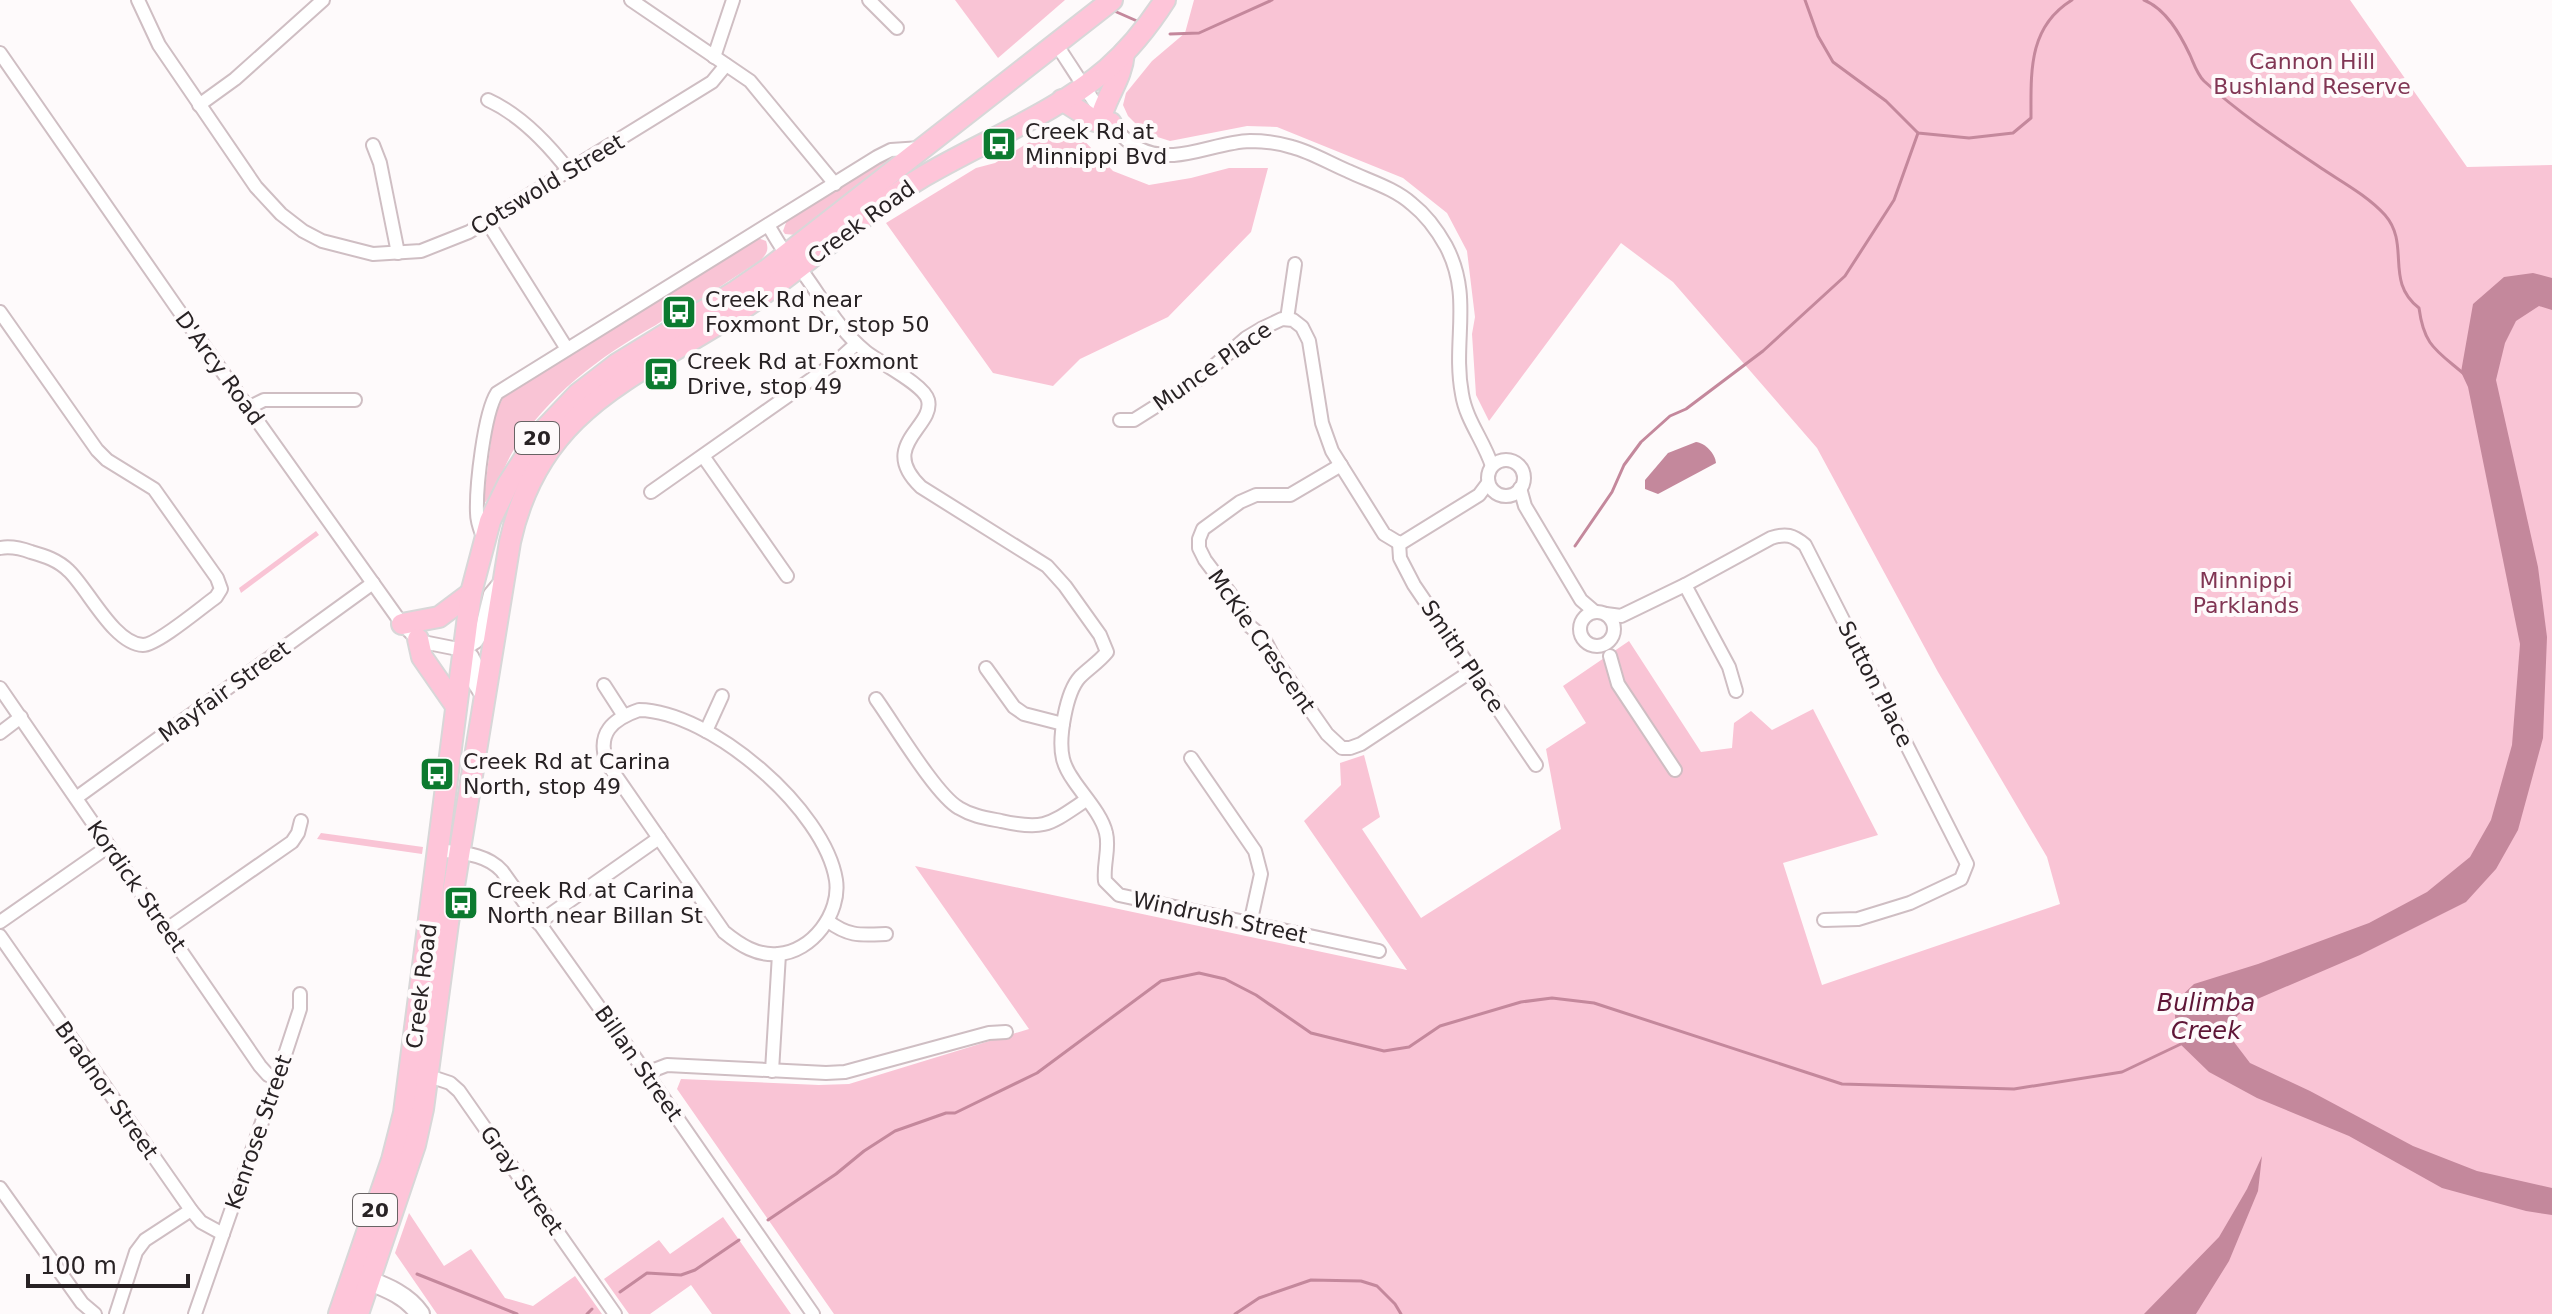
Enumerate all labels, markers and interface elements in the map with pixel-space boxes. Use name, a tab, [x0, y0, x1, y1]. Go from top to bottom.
park label: Cannon Hill Bushland Reserve	[2213, 49, 2411, 99]
place label: Creek Rd at Minnippi Bvd	[1025, 119, 1167, 169]
bus stop icon: Creek Rd at Minnippi Bvd	[980, 125, 1018, 163]
street label: Cotswold Street	[466, 129, 629, 240]
street label: Creek Road	[803, 175, 920, 270]
place label: Creek Rd near Foxmont Dr, stop 50	[705, 287, 930, 337]
bus stop icon: Creek Rd near Foxmont Dr, stop 50	[660, 293, 698, 331]
street label: D'Arcy Road	[170, 307, 269, 430]
street label: Munce Place	[1149, 317, 1276, 416]
place label: Creek Rd at Foxmont Drive, stop 49	[687, 349, 919, 399]
bus stop icon: Creek Rd at Foxmont Drive, stop 49	[642, 355, 680, 393]
road number: 20	[515, 422, 559, 454]
street label: McKie Crescent	[1203, 565, 1321, 718]
park label: Minnippi Parklands	[2193, 568, 2299, 618]
street label: Smith Place	[1416, 596, 1509, 717]
street label: Sutton Place	[1833, 617, 1918, 751]
street label: Mayfair Street	[154, 635, 295, 747]
place label: Creek Rd at Carina North, stop 49	[463, 749, 671, 799]
bus stop icon: Creek Rd at Carina North, stop 49	[418, 755, 456, 793]
street label: Kordick Street	[82, 816, 191, 957]
place label: Creek Rd at Carina North near Billan St	[487, 878, 703, 928]
bus stop icon: Creek Rd at Carina North near Billan St	[442, 884, 480, 922]
street label: Windrush Street	[1130, 887, 1310, 948]
street label: Creek Road	[401, 922, 442, 1050]
water label: Bulimba Creek	[2157, 989, 2255, 1045]
street label: Billan Street	[590, 1001, 688, 1126]
street label: Bradnor Street	[50, 1017, 163, 1164]
street label: Kenrose Street	[220, 1051, 297, 1213]
street label: Gray Street	[475, 1121, 568, 1240]
road number: 20	[353, 1194, 397, 1226]
scale bar	[28, 1238, 188, 1288]
text: 100 m	[40, 1252, 117, 1280]

